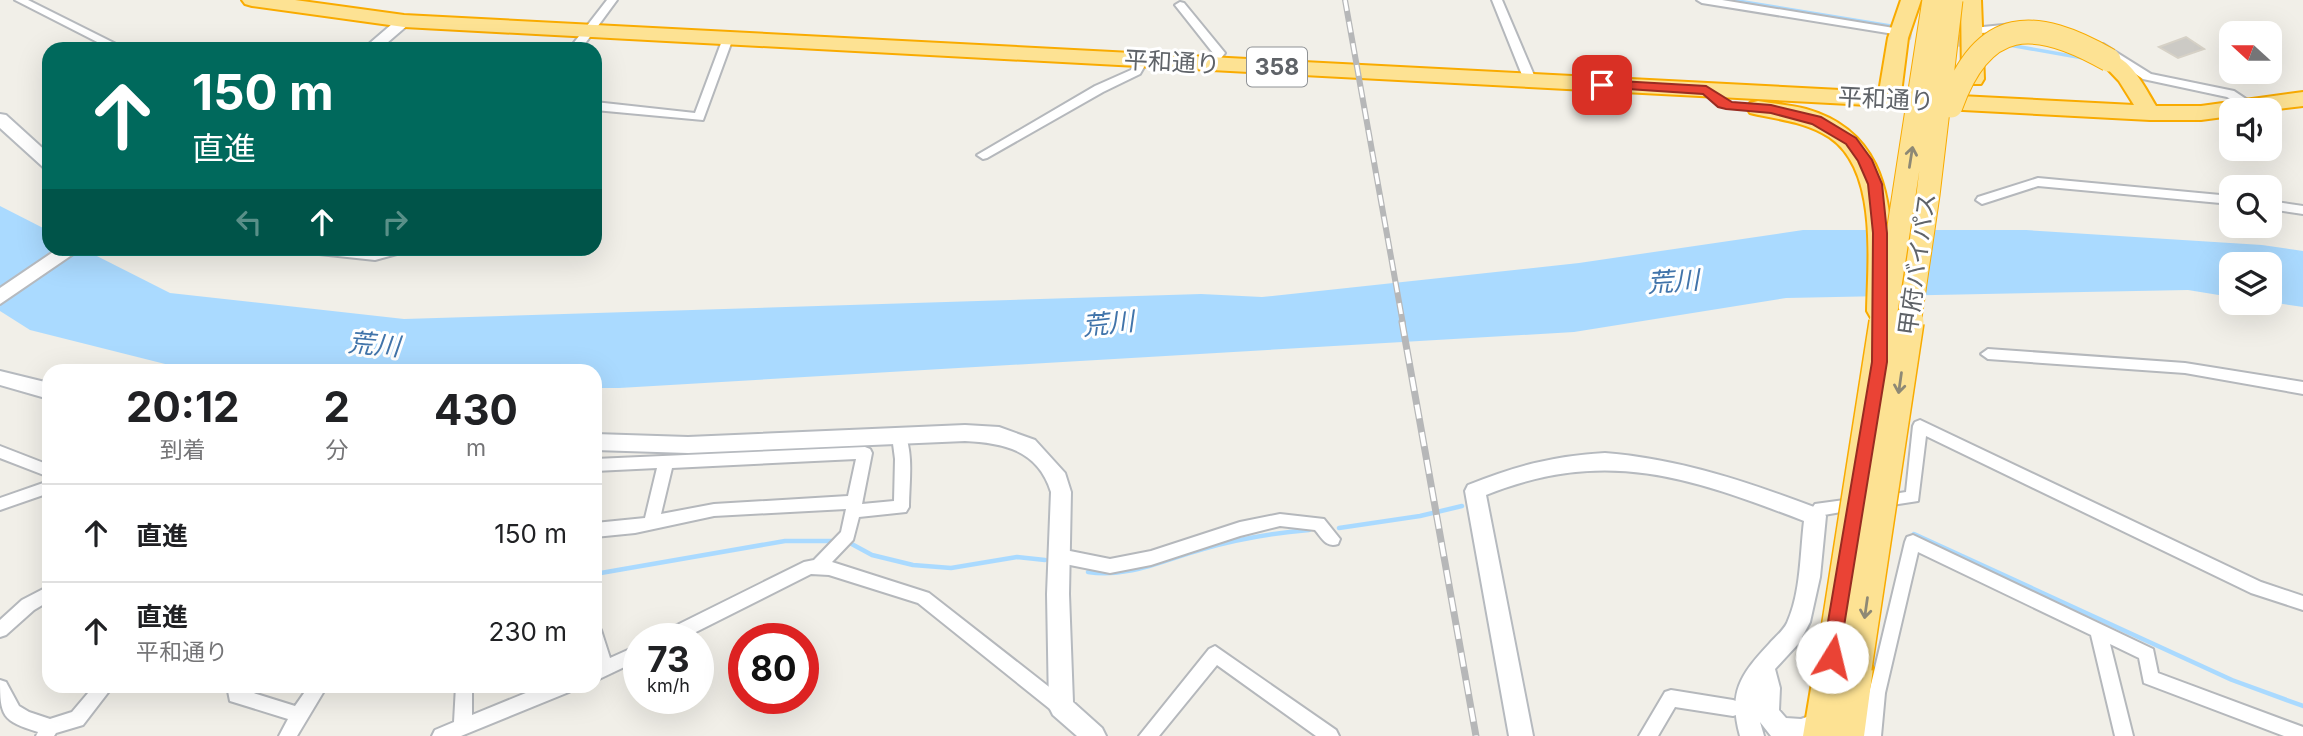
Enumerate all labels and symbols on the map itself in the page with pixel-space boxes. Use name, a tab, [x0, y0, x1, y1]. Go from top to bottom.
north arrow	[2219, 21, 2282, 84]
street label: 平和通り	[1123, 45, 1221, 79]
road number: 358	[1247, 48, 1307, 86]
pin	[1572, 55, 1632, 115]
street label: 平和通り	[1837, 82, 1935, 116]
one-way arrow	[1905, 146, 1918, 168]
street label: 甲府バイパス	[1893, 191, 1941, 337]
water label: 荒川	[1646, 264, 1703, 298]
water label: 荒川	[1081, 305, 1138, 341]
water label: 荒川	[347, 326, 404, 362]
one-way arrow	[1893, 371, 1906, 394]
one-way arrow	[1859, 596, 1872, 619]
position arrow	[1795, 620, 1869, 694]
speed limit sign: 80	[728, 623, 819, 714]

